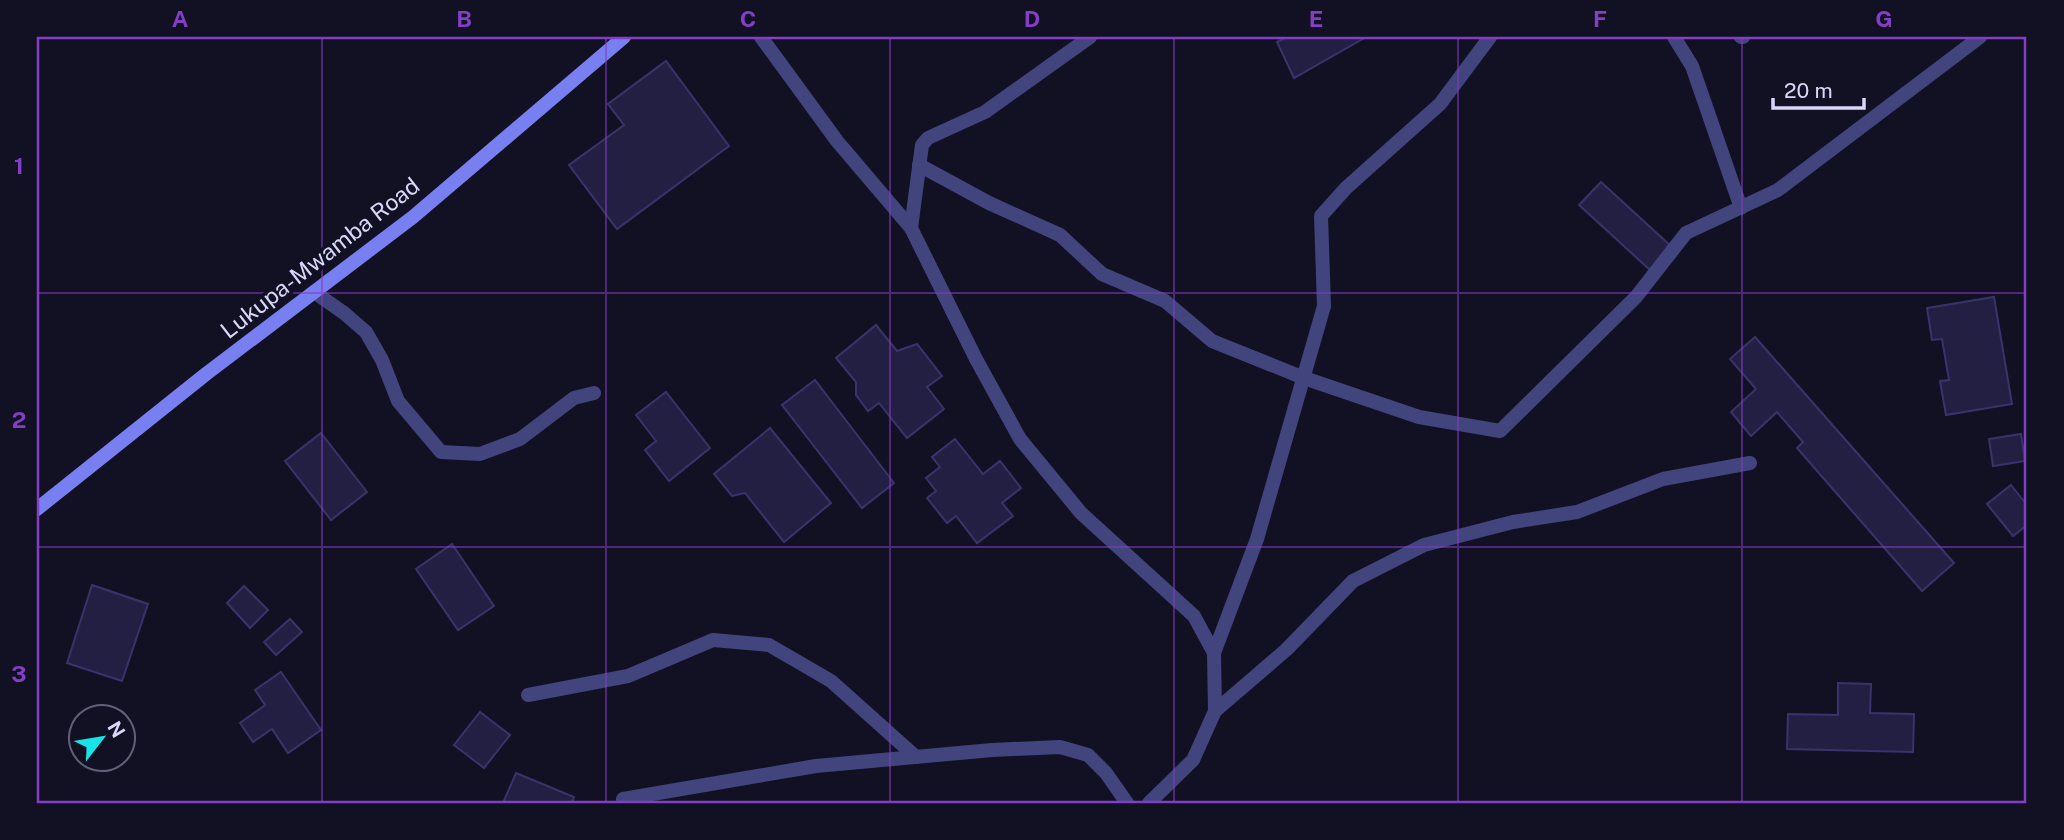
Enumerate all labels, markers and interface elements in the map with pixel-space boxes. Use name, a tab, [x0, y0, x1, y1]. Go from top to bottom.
text: A	[172, 5, 189, 32]
text: B	[456, 5, 472, 32]
text: C	[740, 5, 756, 32]
text: D	[1024, 5, 1040, 32]
text: E	[1309, 5, 1323, 32]
text: F	[1593, 5, 1607, 32]
text: G	[1875, 5, 1893, 32]
scale bar	[1773, 66, 1864, 110]
text: 20 m	[1784, 78, 1833, 103]
text: 1	[14, 152, 24, 179]
street label: Lukupa-Mwamba Road	[215, 172, 425, 344]
text: 2	[12, 406, 26, 433]
text: 3	[11, 660, 27, 687]
north arrow	[66, 704, 136, 774]
text: N	[103, 717, 130, 741]

